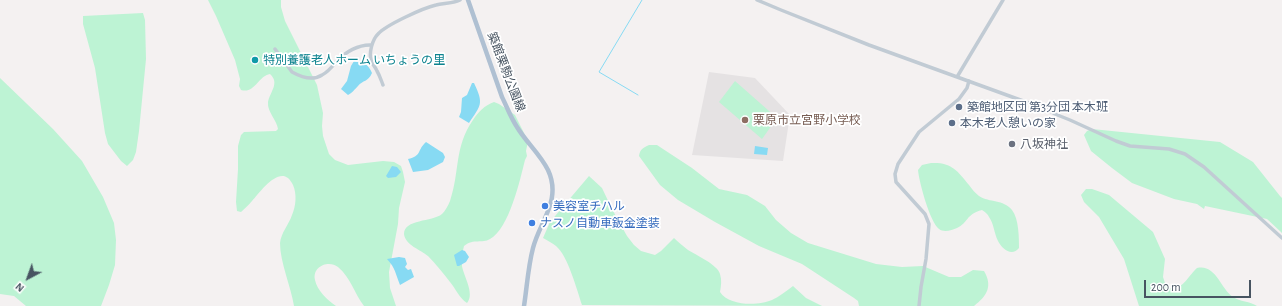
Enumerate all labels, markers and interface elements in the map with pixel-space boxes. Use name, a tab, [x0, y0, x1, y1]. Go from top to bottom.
street label: 築館栗駒公園線	[484, 30, 528, 114]
place label: 特別養護老人ホーム いちょうの里	[263, 53, 445, 67]
marker: 特別養護老人ホーム いちょうの里	[250, 55, 260, 65]
place label: 築館地区団 第3分団 本木班	[967, 100, 1108, 114]
marker: 築館地区団 第3分団 本木班	[954, 102, 964, 112]
place label: 栗原市立宮野小学校	[753, 113, 861, 127]
marker: 栗原市立宮野小学校	[740, 115, 750, 125]
place label: 本木老人憩いの家	[960, 116, 1056, 130]
marker: 本木老人憩いの家	[947, 118, 957, 128]
place label: 八坂神社	[1020, 137, 1068, 151]
marker: 八坂神社	[1007, 139, 1017, 149]
place label: 美容室チハル	[553, 199, 625, 213]
marker: 美容室チハル	[540, 201, 550, 211]
place label: ナスノ自動車鈑金塗装	[540, 216, 660, 230]
marker: ナスノ自動車鈑金塗装	[527, 218, 537, 228]
north arrow	[8, 258, 48, 298]
scale bar	[1146, 272, 1253, 298]
text: N	[13, 281, 26, 294]
text: 200 m	[1151, 281, 1181, 293]

